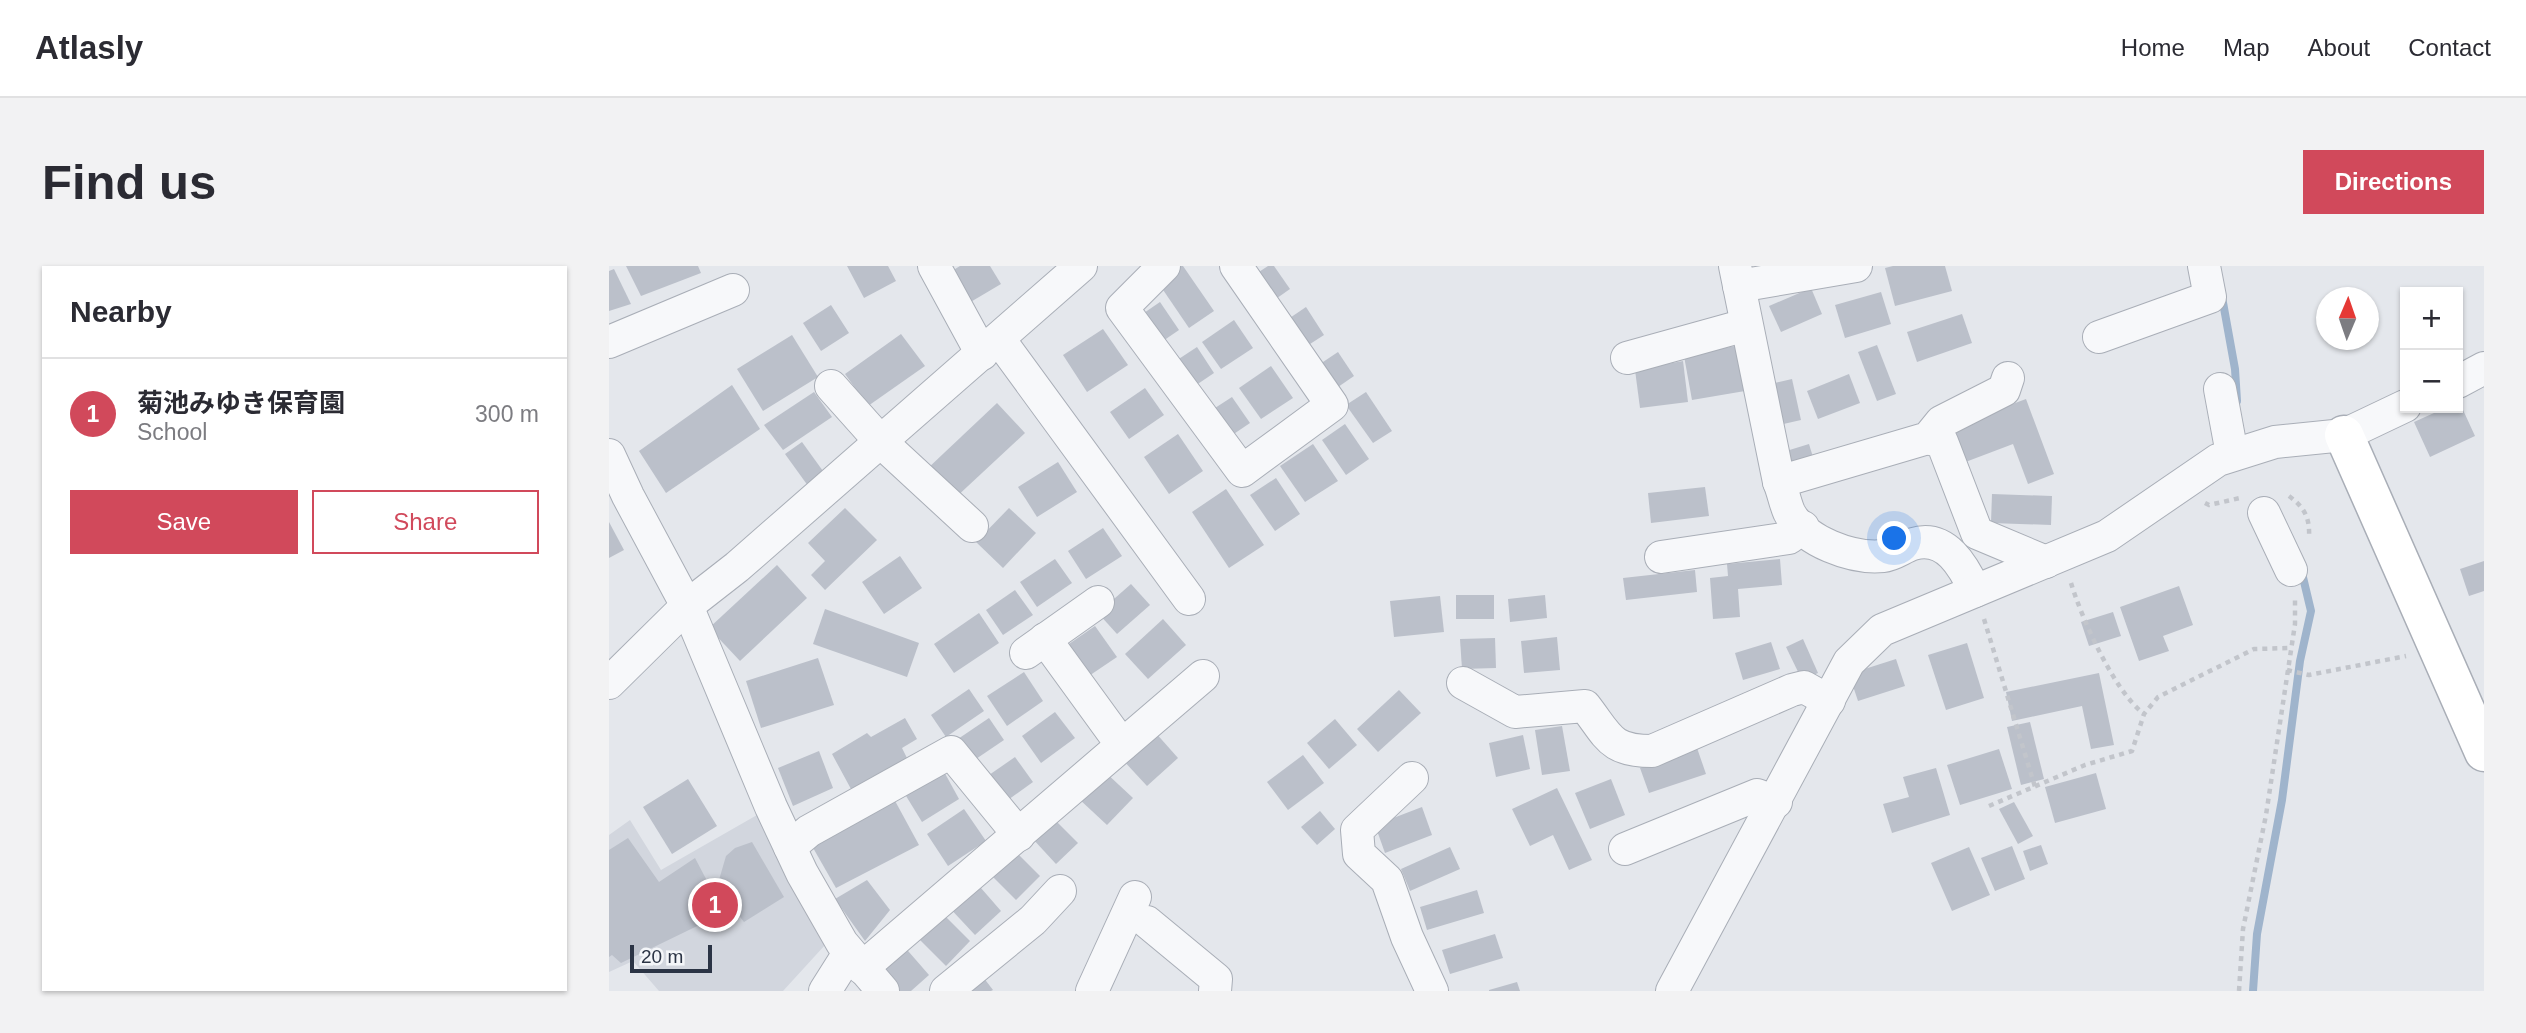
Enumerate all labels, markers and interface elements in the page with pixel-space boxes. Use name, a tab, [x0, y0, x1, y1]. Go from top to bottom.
text: Atlasly	[35, 29, 143, 66]
text: Home	[2121, 34, 2185, 61]
text: Map	[2223, 34, 2270, 61]
text: About	[2308, 34, 2370, 61]
text: Contact	[2408, 34, 2491, 61]
button: Directions	[2303, 150, 2484, 214]
text: Find us	[42, 155, 216, 209]
north arrow	[2316, 287, 2379, 350]
map controls	[2400, 287, 2463, 413]
button: +	[2400, 287, 2463, 350]
text: Nearby	[70, 295, 172, 328]
button: −	[2400, 350, 2463, 413]
text: 菊池みゆき保育園	[137, 388, 345, 418]
text: 1	[87, 401, 99, 427]
text: 300 m	[475, 401, 539, 427]
text: School	[137, 419, 207, 445]
button: Save	[70, 490, 298, 554]
button: Share	[312, 490, 539, 554]
your location	[1877, 521, 1911, 555]
pin: 1	[692, 879, 738, 931]
scale bar	[630, 942, 712, 974]
text: 20 m	[641, 946, 683, 967]

